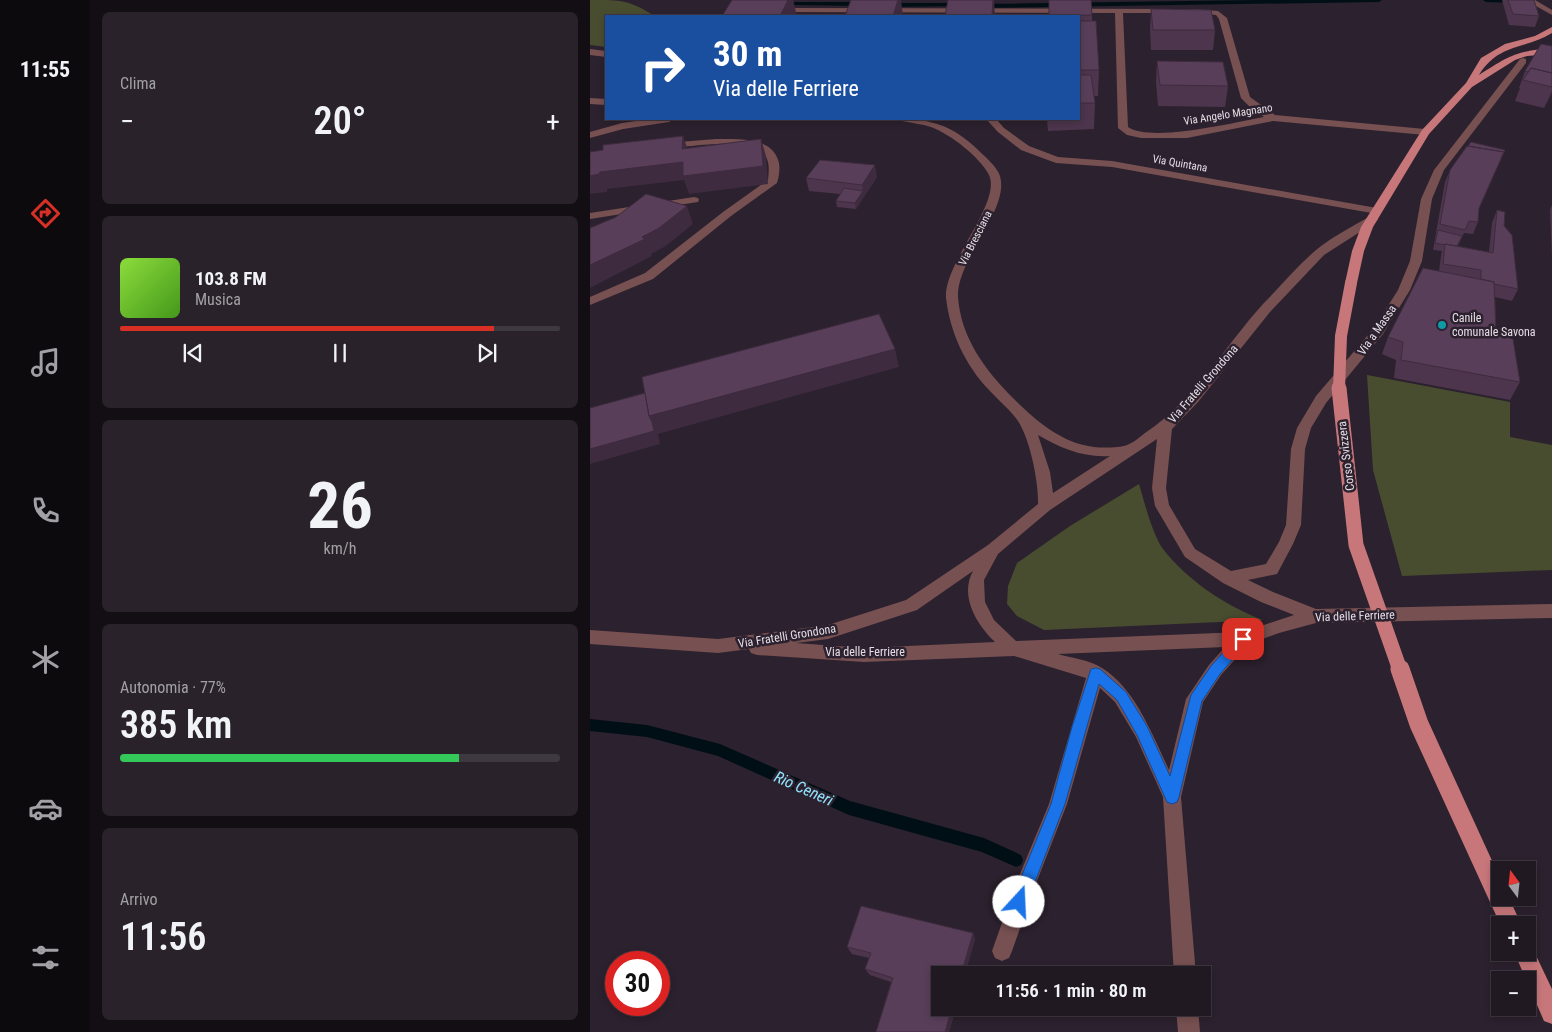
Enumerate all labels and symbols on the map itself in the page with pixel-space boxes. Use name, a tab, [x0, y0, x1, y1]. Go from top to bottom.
street label: Via Angelo Magnano	[1183, 101, 1274, 128]
street label: Via Quintana	[1152, 152, 1208, 175]
street label: Via Bresciana	[956, 209, 995, 268]
street label: Via a Massa	[1355, 302, 1400, 358]
place label: Canile comunale Savona	[1452, 311, 1536, 339]
marker: Canile comunale Savona	[1436, 319, 1448, 331]
street label: Via Fratelli Grondona	[1165, 342, 1241, 426]
street label: Corso Svizzera	[1335, 420, 1357, 492]
street label: Via delle Ferriere	[1315, 608, 1395, 624]
pin	[1222, 618, 1264, 660]
street label: Via Fratelli Grondona	[737, 621, 837, 651]
street label: Via delle Ferriere	[825, 645, 905, 659]
water label: Rio Ceneri	[771, 767, 837, 810]
north arrow	[1491, 861, 1536, 906]
position arrow	[992, 875, 1044, 927]
speed limit sign: 30	[605, 951, 670, 1016]

